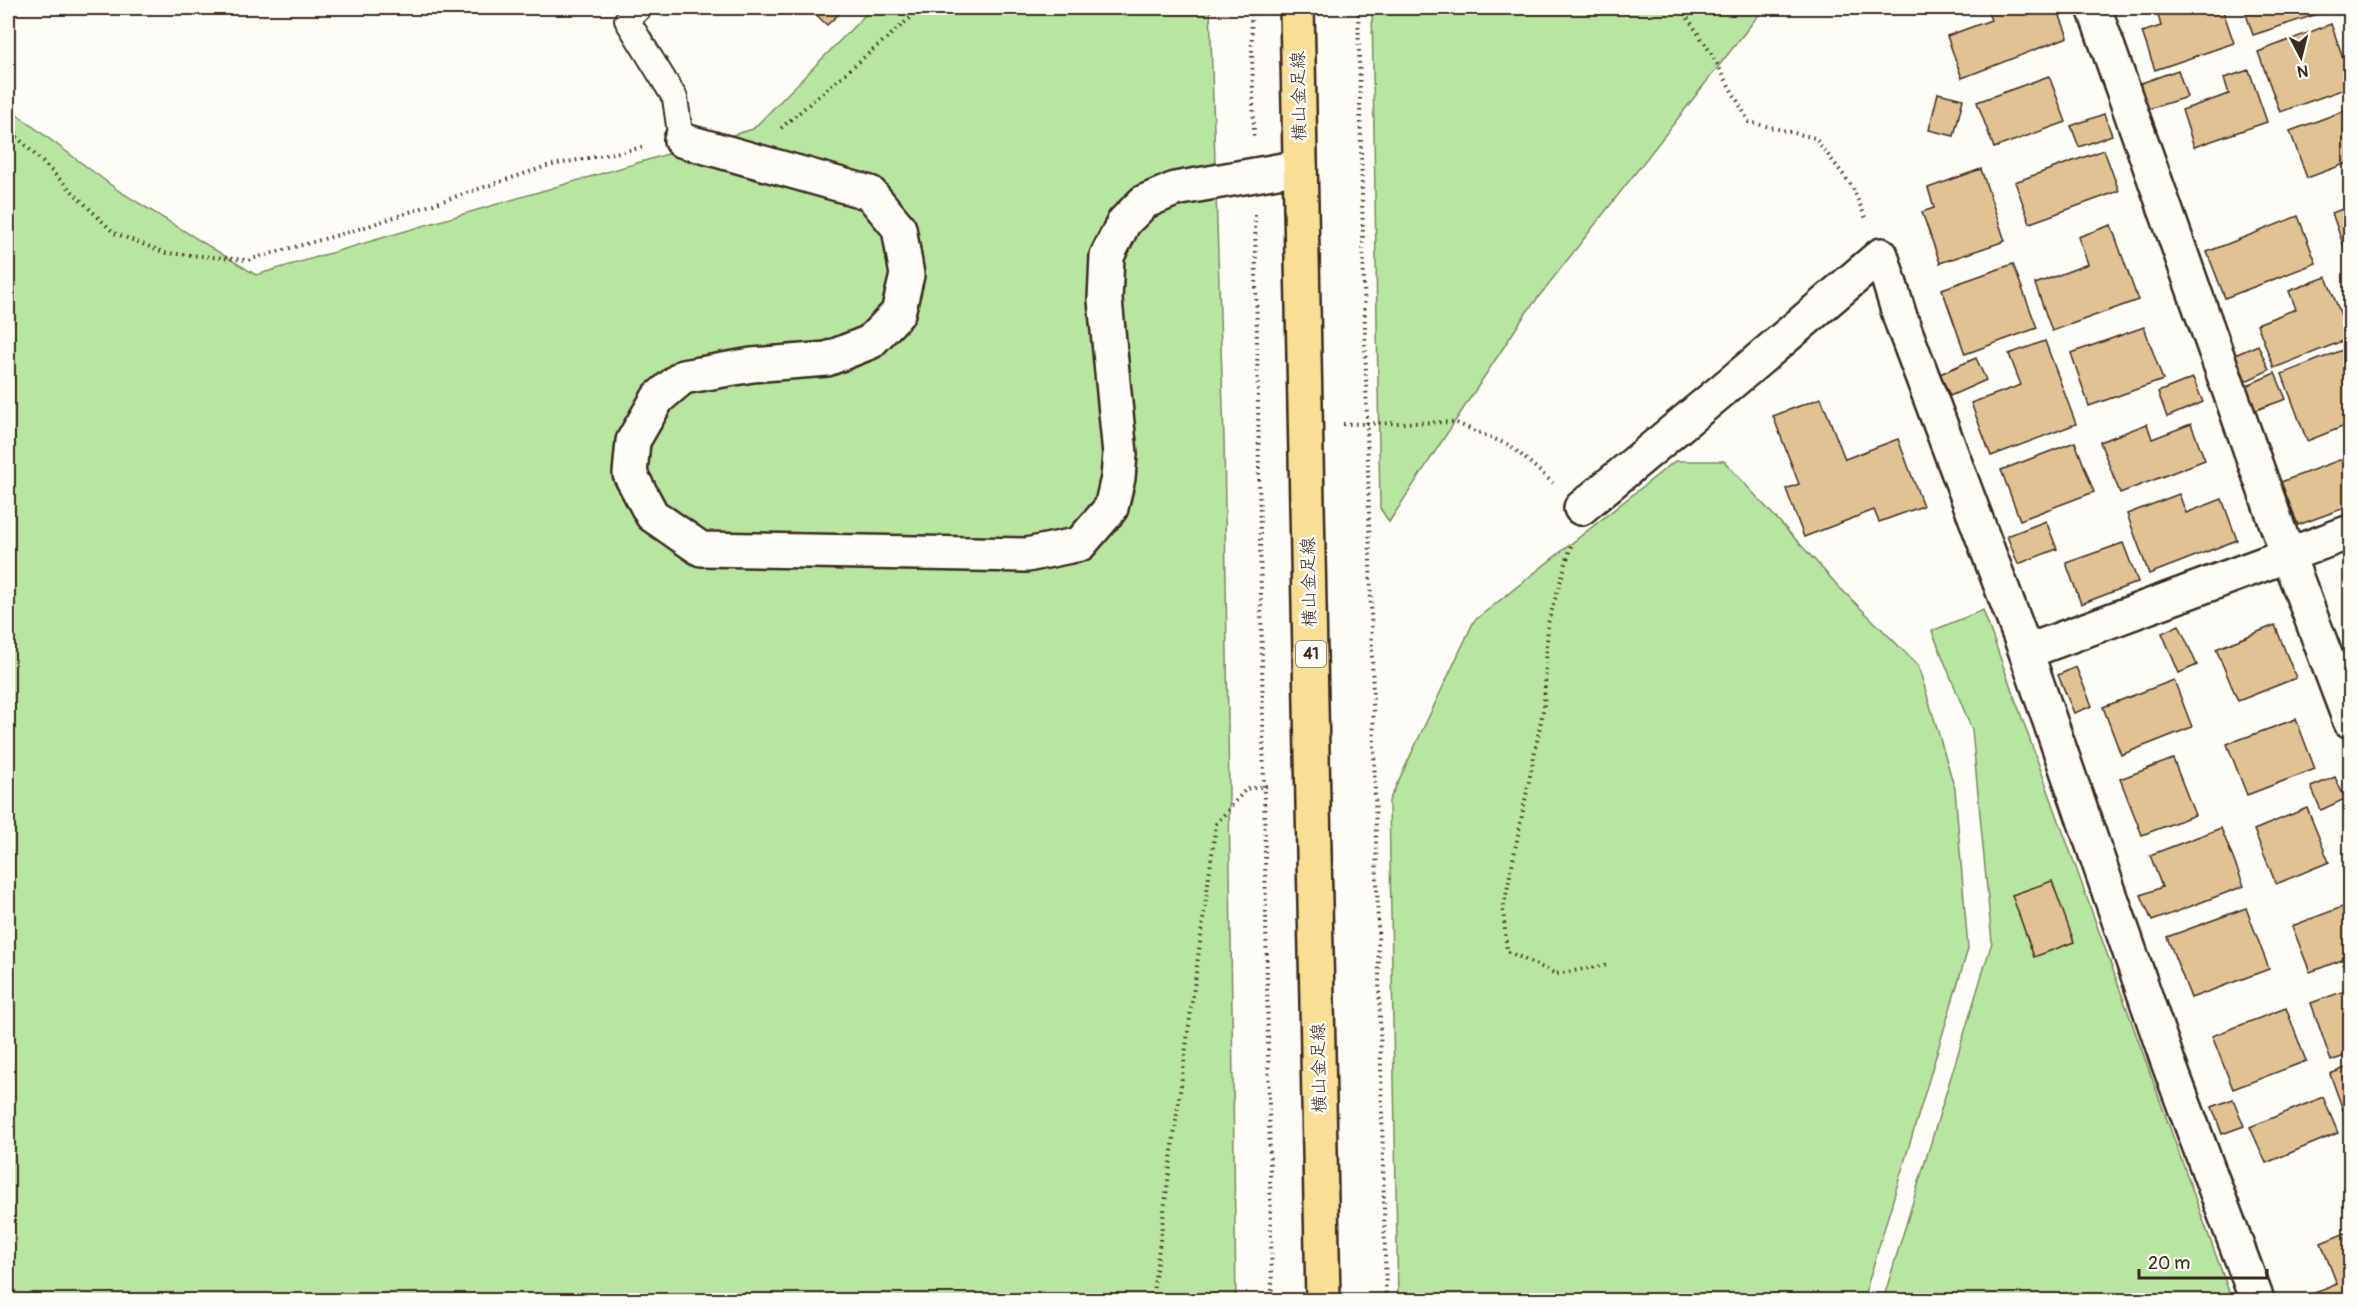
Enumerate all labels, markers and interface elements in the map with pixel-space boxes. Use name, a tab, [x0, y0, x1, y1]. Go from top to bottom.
north arrow	[2271, 27, 2331, 87]
street label: 横山金足線	[1287, 51, 1311, 141]
text: N	[2296, 60, 2309, 82]
street label: 横山金足線	[1297, 537, 1321, 627]
road number: 41	[1296, 641, 1326, 667]
street label: 横山金足線	[1307, 1023, 1331, 1113]
scale bar	[2139, 1242, 2266, 1280]
text: 20 m	[2148, 1252, 2190, 1275]

